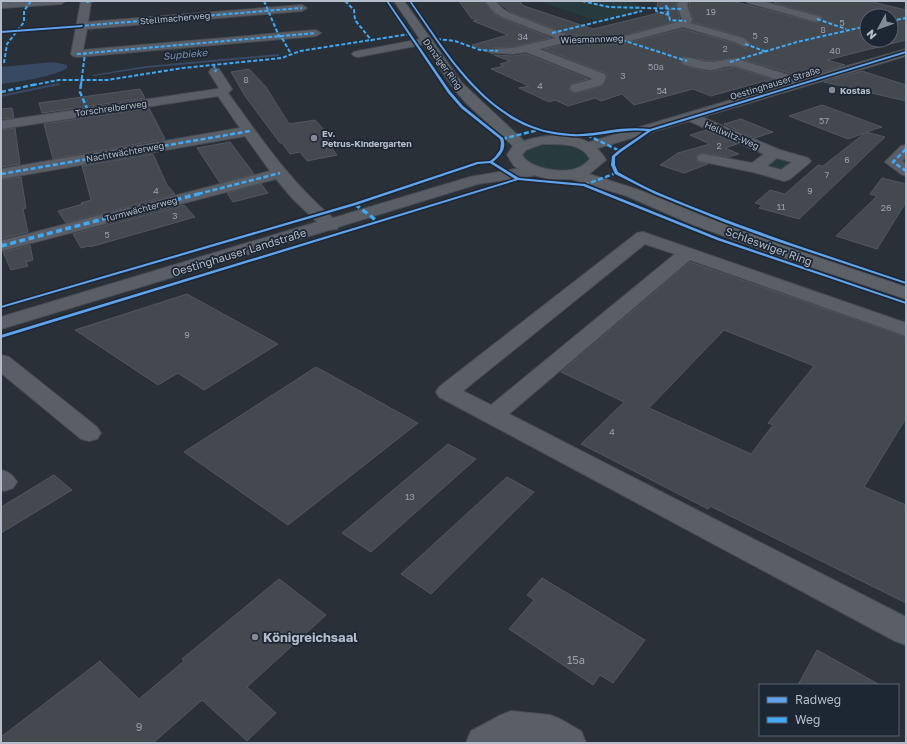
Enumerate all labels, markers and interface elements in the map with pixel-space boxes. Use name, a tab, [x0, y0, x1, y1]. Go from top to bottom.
house number: 19	[706, 6, 716, 17]
north arrow	[859, 8, 899, 48]
street label: Stellmacherweg	[139, 9, 211, 27]
house number: 5	[839, 17, 845, 28]
house number: 8	[820, 24, 826, 35]
text: N	[863, 27, 879, 42]
house number: 5	[752, 30, 758, 41]
house number: 34	[518, 31, 529, 42]
street label: Wiesmannweg	[560, 32, 624, 46]
house number: 3	[763, 34, 769, 45]
street label: Danziger Ring	[421, 36, 465, 92]
house number: 2	[722, 43, 728, 54]
house number: 40	[829, 45, 841, 56]
water label: Supbieke	[162, 46, 209, 62]
house number: 50a	[648, 61, 664, 72]
street label: Oestinghauser Straße	[729, 64, 821, 102]
house number: 3	[620, 70, 626, 81]
house number: 8	[243, 74, 249, 85]
house number: 4	[537, 80, 543, 91]
house number: 54	[657, 85, 668, 96]
marker: Kostas	[827, 85, 837, 95]
place label: Kostas	[840, 85, 871, 96]
street label: Torschreiberweg	[74, 98, 148, 118]
house number: 57	[819, 115, 829, 126]
street label: Hellwitz-Weg	[703, 119, 761, 151]
place label: Ev. Petrus-Kindergarten	[322, 128, 412, 149]
marker: Ev. Petrus-Kindergarten	[309, 133, 319, 143]
street label: Nachtwächterweg	[85, 140, 165, 164]
house number: 2	[716, 140, 722, 151]
house number: 6	[844, 154, 850, 165]
house number: 7	[825, 169, 830, 180]
house number: 4	[153, 185, 159, 196]
house number: 9	[807, 185, 813, 196]
street label: Turmwächterweg	[104, 194, 178, 224]
house number: 11	[777, 201, 786, 212]
house number: 26	[881, 202, 891, 213]
house number: 3	[172, 210, 178, 221]
street label: Schleswiger Ring	[724, 224, 814, 268]
street label: Oestinghauser Landstraße	[170, 225, 308, 279]
house number: 5	[104, 229, 110, 240]
house number: 9	[184, 329, 190, 340]
house number: 4	[609, 426, 615, 437]
house number: 13	[405, 491, 415, 502]
place label: Königreichsaal	[263, 629, 358, 645]
marker: Königreichsaal	[250, 632, 260, 642]
house number: 15a	[567, 653, 585, 666]
legend	[759, 684, 899, 736]
text: Radweg	[795, 692, 841, 707]
text: Weg	[795, 712, 820, 727]
house number: 9	[136, 720, 142, 733]

